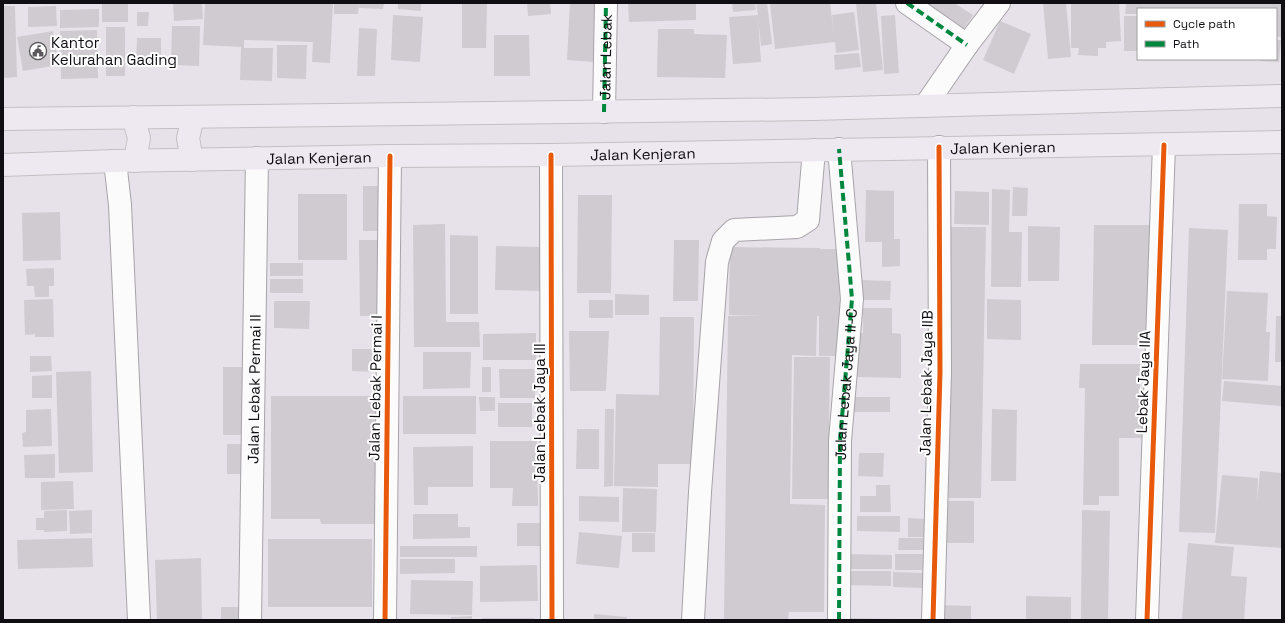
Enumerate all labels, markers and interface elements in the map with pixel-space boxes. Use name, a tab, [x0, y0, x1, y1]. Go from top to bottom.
legend	[1137, 8, 1277, 60]
street label: Jalan Lebak	[595, 14, 615, 100]
text: Cycle path	[1173, 16, 1235, 32]
place label: Kantor Kelurahan Gading	[51, 33, 177, 69]
text: Path	[1173, 36, 1199, 52]
public building icon: Kantor Kelurahan Gading	[28, 41, 48, 61]
street label: Jalan Kenjeran	[950, 137, 1056, 157]
street label: Jalan Kenjeran	[590, 143, 696, 164]
street label: Jalan Kenjeran	[266, 147, 372, 168]
street label: Jalan Lebak Jaya II-C	[830, 308, 861, 460]
street label: Jalan Lebak Jaya IIB	[915, 310, 937, 456]
street label: Jalan Lebak Permai II	[243, 314, 264, 464]
street label: Jalan Lebak Permai I	[364, 315, 386, 461]
street label: Lebak Jaya IIA	[1132, 330, 1154, 434]
street label: Jalan Lebak Jaya III	[530, 343, 549, 483]

